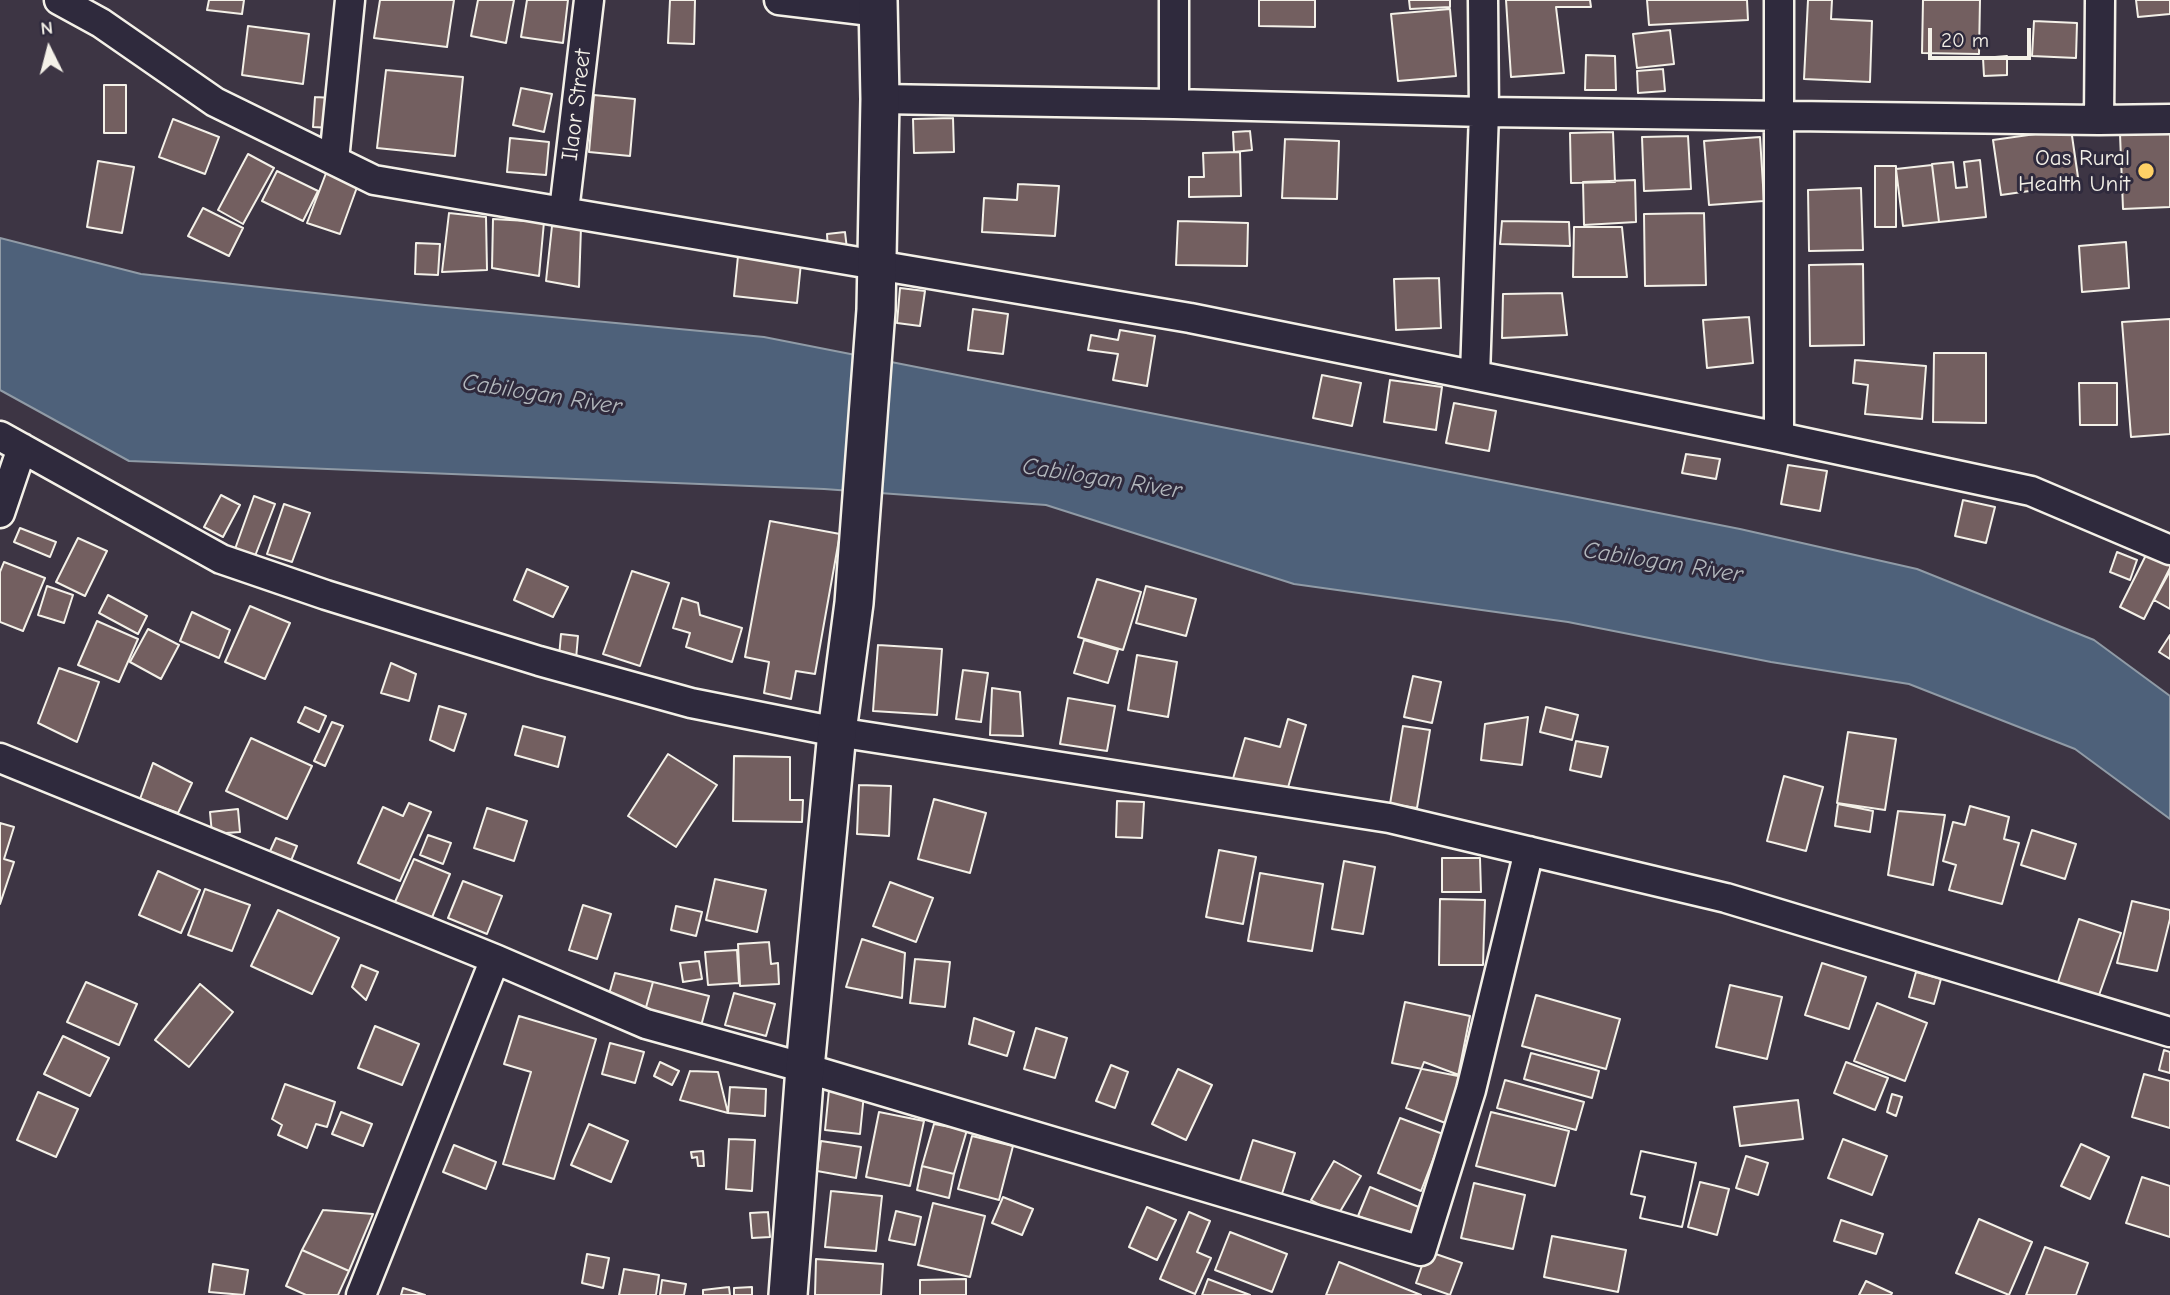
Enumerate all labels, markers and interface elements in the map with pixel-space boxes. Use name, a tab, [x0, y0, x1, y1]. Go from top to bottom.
north arrow	[14, 14, 84, 84]
scale bar	[1932, 14, 2035, 58]
text: N	[39, 17, 54, 40]
text: 20 m	[1941, 28, 1989, 52]
street label: Ilaor Street	[556, 47, 598, 163]
place label: Oas Rural Health Unit	[2018, 144, 2130, 198]
marker: Oas Rural Health Unit	[2136, 161, 2156, 181]
water label: Cabilogan River	[460, 368, 624, 422]
water label: Cabilogan River	[1020, 452, 1184, 506]
water label: Cabilogan River	[1581, 536, 1745, 590]

